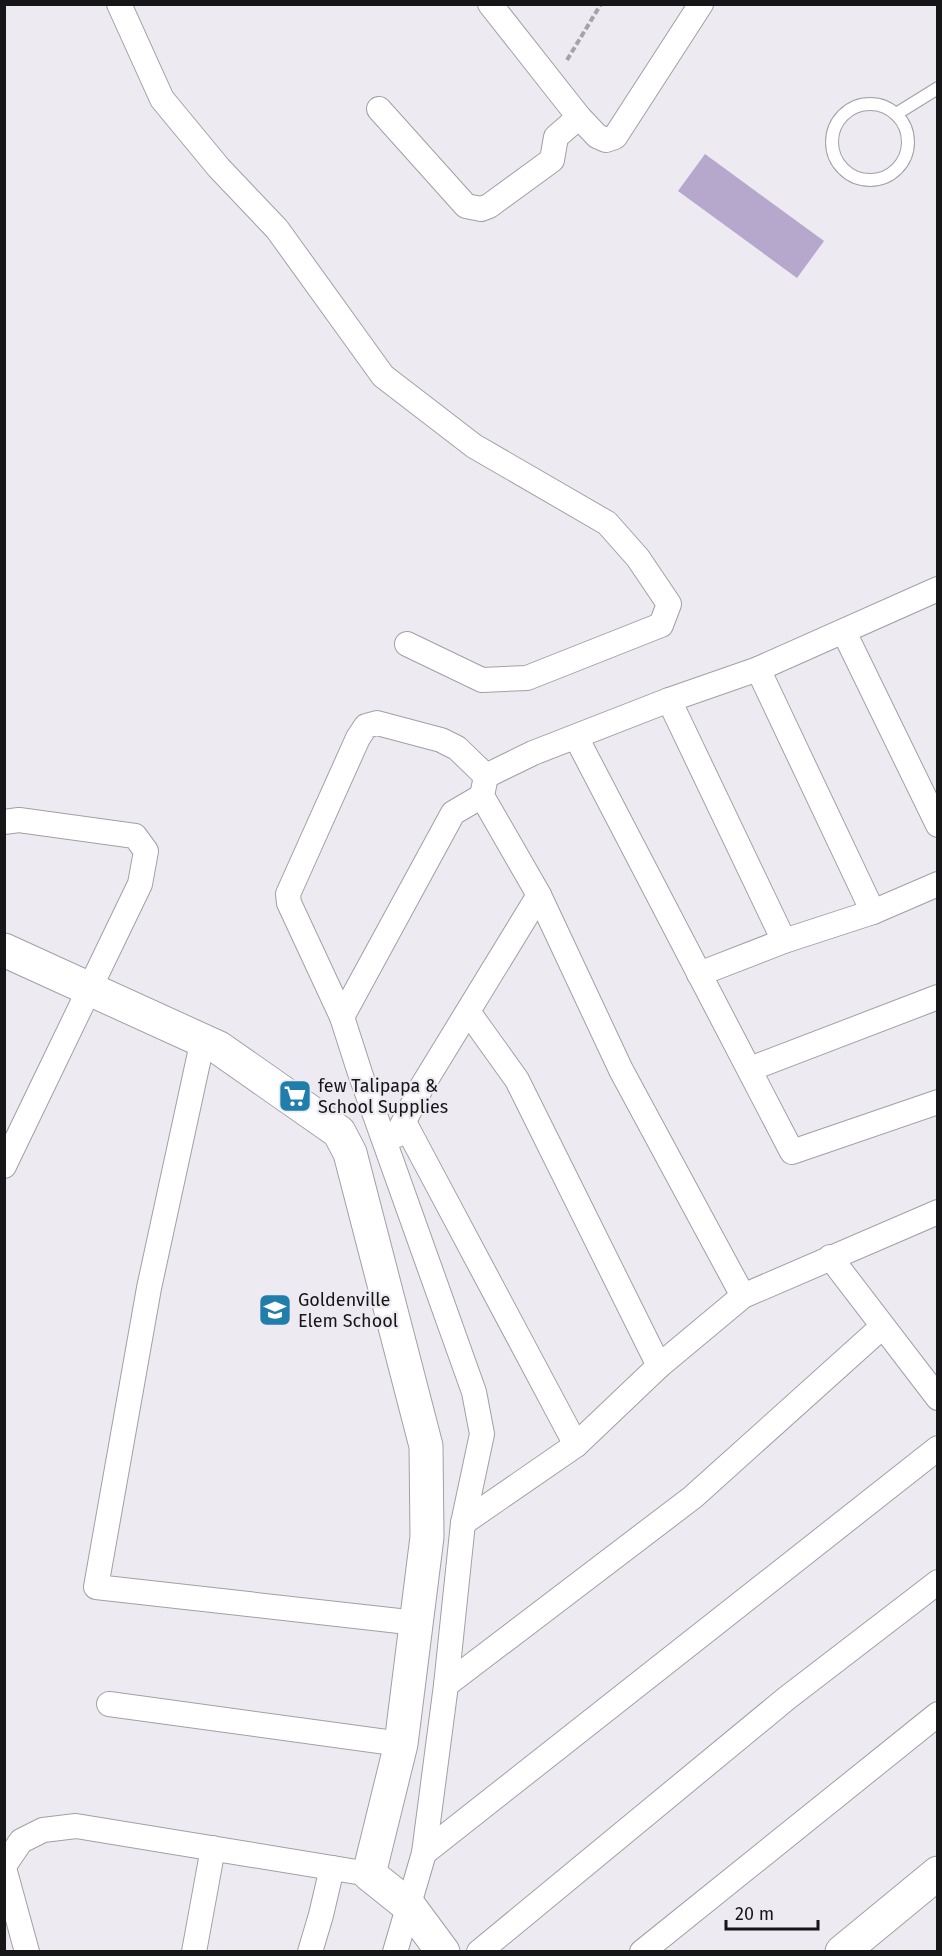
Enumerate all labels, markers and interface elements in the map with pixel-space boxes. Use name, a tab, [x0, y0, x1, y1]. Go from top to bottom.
place label: few Talipapa & School Supplies	[318, 1075, 448, 1118]
supermarket icon: few Talipapa & School Supplies	[277, 1078, 313, 1114]
place label: Goldenville Elem School	[298, 1289, 398, 1332]
school or university icon: Goldenville Elem School	[257, 1292, 293, 1328]
scale bar	[726, 1893, 818, 1931]
text: 20 m	[735, 1903, 774, 1925]

